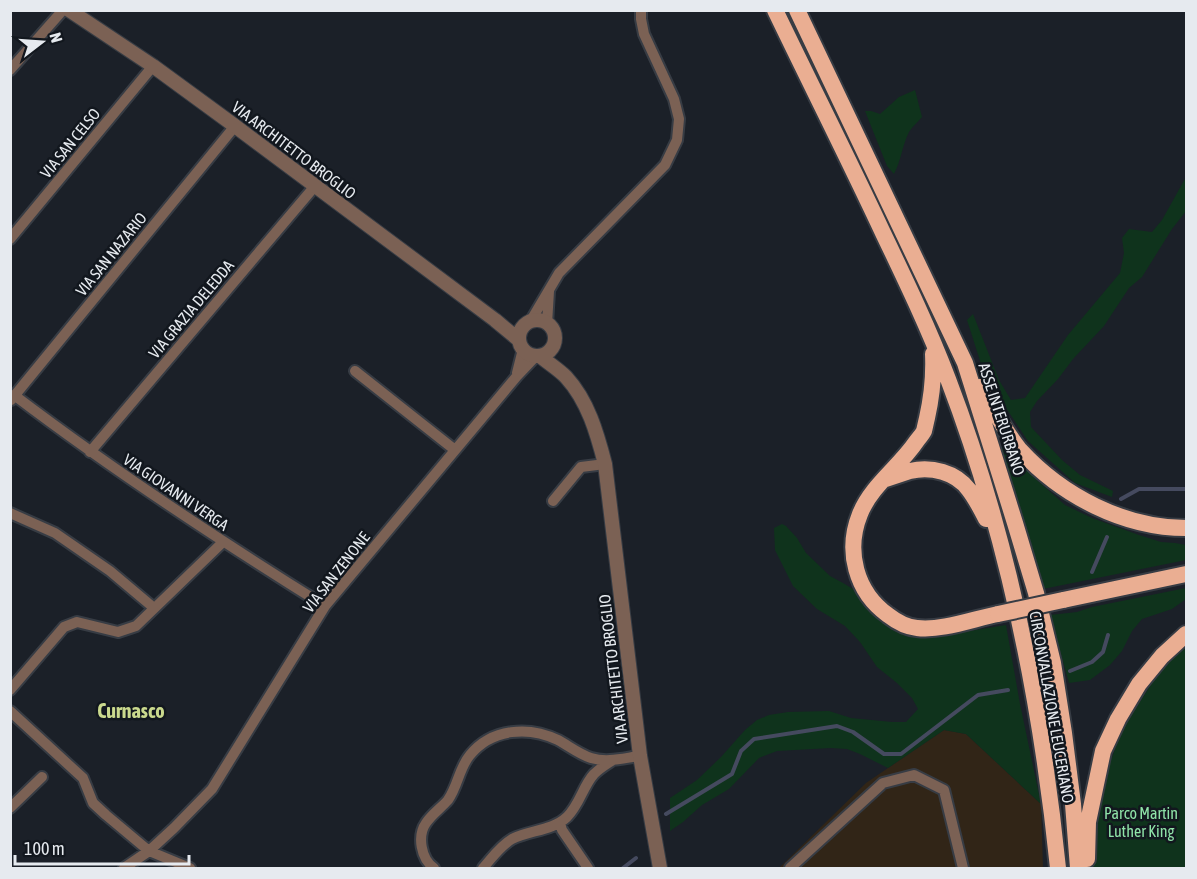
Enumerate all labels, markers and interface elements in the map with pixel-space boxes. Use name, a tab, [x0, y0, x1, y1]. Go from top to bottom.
north arrow	[12, 12, 72, 72]
text: N	[46, 30, 66, 45]
street label: VIA ARCHITETTO BROGLIO	[229, 98, 359, 202]
street label: VIA SAN CELSO	[36, 105, 104, 181]
street label: VIA SAN NAZARIO	[72, 209, 150, 299]
street label: VIA GRAZIA DELEDDA	[145, 256, 237, 362]
street label: ASSE INTERURBANO	[975, 360, 1029, 478]
street label: VIA GIOVANNI VERGA	[120, 450, 232, 534]
street label: VIA SAN ZENONE	[299, 528, 373, 616]
street label: VIA ARCHITETTO BROGLIO	[595, 593, 631, 745]
street label: CIRCONVALLAZIONE LEUCERIANO	[1026, 610, 1078, 804]
district label: Curnasco	[97, 699, 165, 722]
park label: Parco Martin Luther King	[1104, 804, 1178, 841]
scale bar	[15, 828, 189, 866]
text: 100 m	[24, 838, 65, 859]

